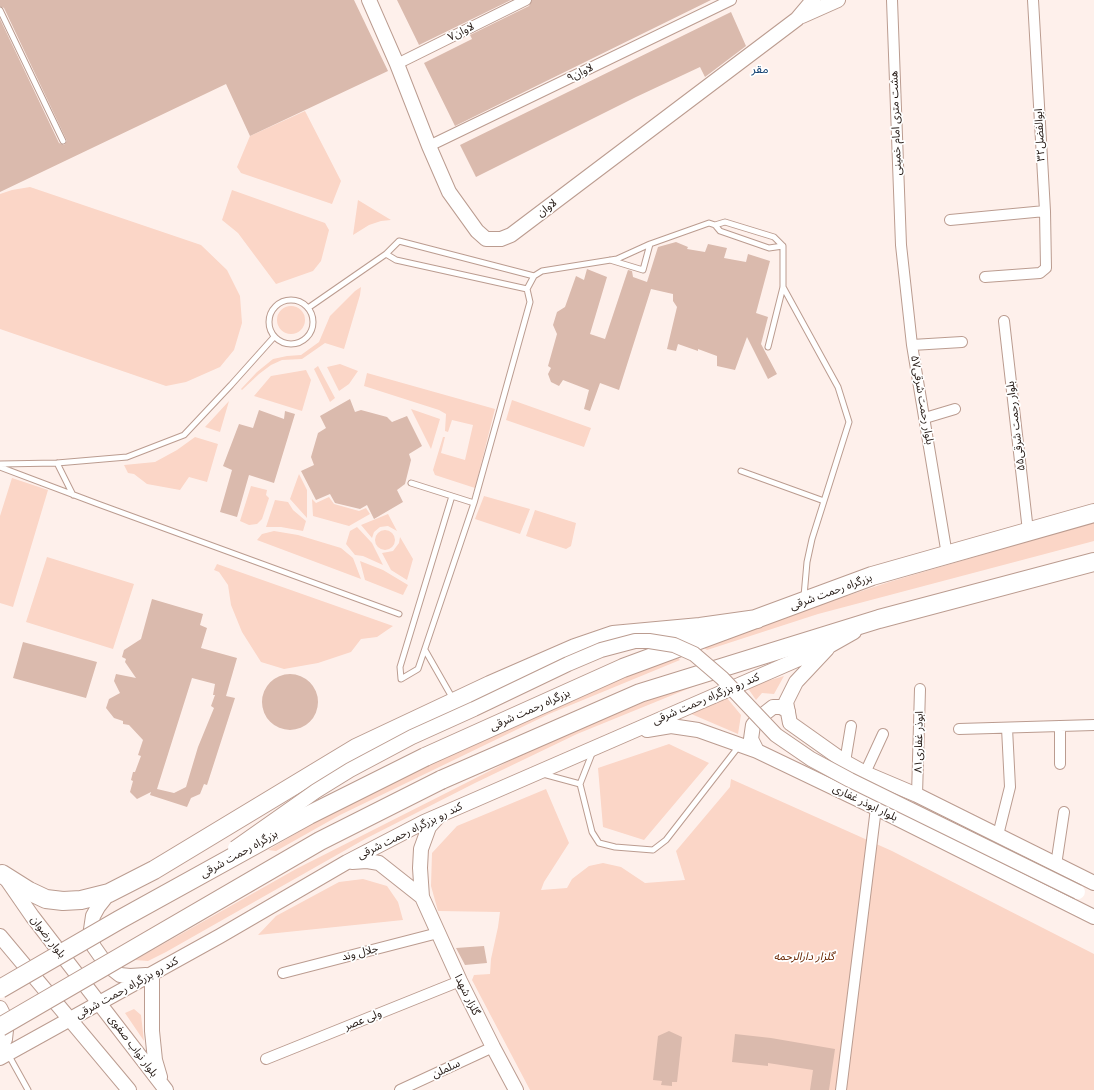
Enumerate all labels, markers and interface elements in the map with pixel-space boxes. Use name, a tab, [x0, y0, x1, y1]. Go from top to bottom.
street label: ۷لاوان	[446, 20, 476, 44]
street label: ۹لاوان	[565, 61, 595, 85]
district label: مقر	[752, 63, 768, 77]
street label: هشت متری امام خمینی	[888, 71, 904, 175]
street label: ابوالفضل۳۲	[1032, 108, 1048, 162]
street label: لاوان	[534, 196, 560, 220]
street label: ۵۷بلوار رحمت شرقی	[908, 354, 936, 446]
street label: بلوار رحمت شرقی۵۵	[1004, 380, 1028, 472]
street label: بزرگراه رحمت شرقی	[788, 571, 874, 613]
street label: کند رو بزرگراه رحمت شرقی	[650, 670, 762, 728]
street label: بزرگراه رحمت شرقی	[488, 686, 572, 734]
street label: ۸۱ابوذر غفاری	[912, 711, 926, 773]
street label: بلوار ابوذر غفاری	[830, 782, 900, 824]
street label: کند رو بزرگراه رحمت شرقی	[355, 800, 465, 862]
street label: بزرگراه رحمت شرقی	[198, 827, 280, 881]
street label: بلوار رضوان	[27, 913, 69, 961]
street label: جلال وند	[340, 942, 380, 964]
park label: گلزار دارالرحمه	[774, 950, 834, 964]
street label: کند رو بزرگراه رحمت شرقی	[73, 954, 181, 1022]
street label: گلزار شهدا	[451, 972, 483, 1018]
street label: ولی عصر	[342, 1007, 384, 1033]
street label: بلوار نواب صفوی	[105, 1012, 161, 1080]
street label: سلملن	[430, 1057, 462, 1081]

